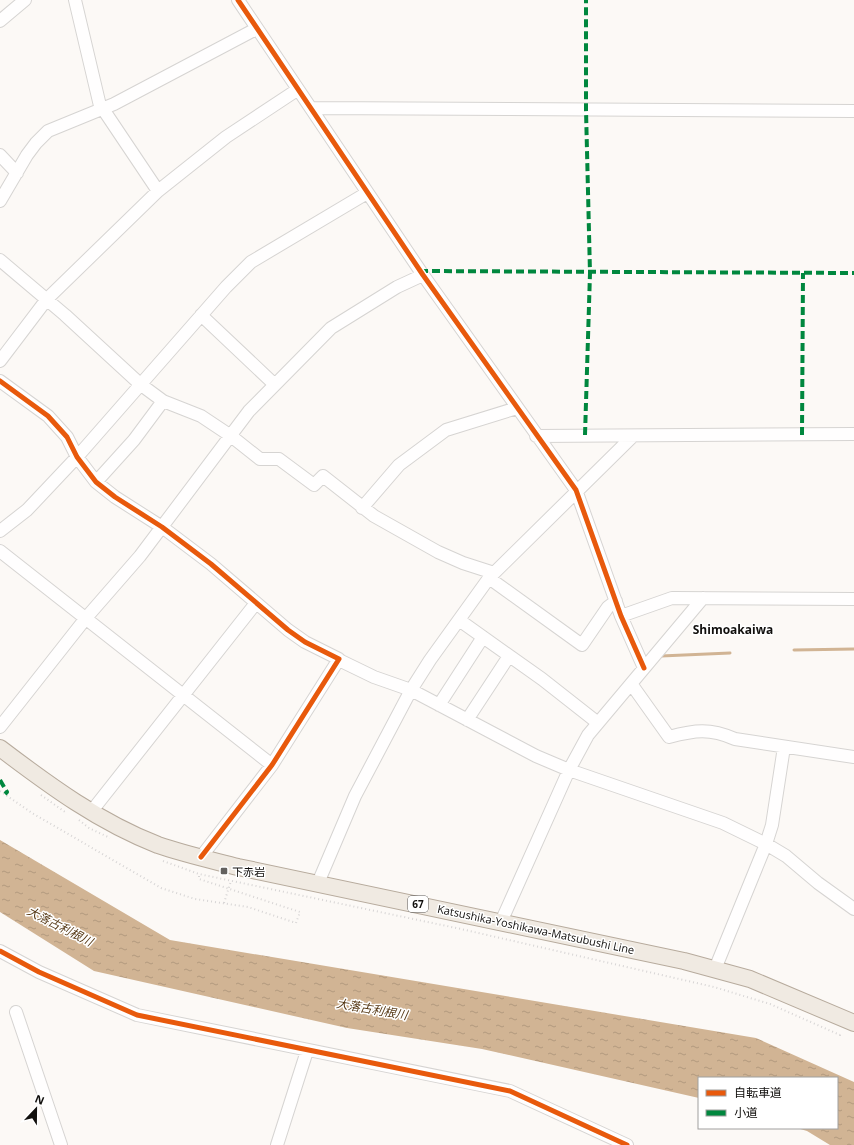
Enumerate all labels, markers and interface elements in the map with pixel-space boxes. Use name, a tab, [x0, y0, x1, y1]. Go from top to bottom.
district label: Shimoakaiwa	[693, 621, 773, 638]
place label: 下赤岩	[232, 864, 265, 879]
marker: 下赤岩	[219, 866, 229, 876]
road number: 67	[408, 896, 428, 912]
street label: Katsushika-Yoshikawa-Matsubushi Line	[436, 901, 636, 957]
water label: 大落古利根川	[24, 902, 98, 951]
water label: 大落古利根川	[335, 994, 411, 1024]
legend	[698, 1077, 838, 1129]
text: 自転車道	[734, 1084, 782, 1101]
north arrow	[16, 1089, 56, 1129]
text: N	[33, 1091, 47, 1108]
text: 小道	[734, 1104, 758, 1121]

